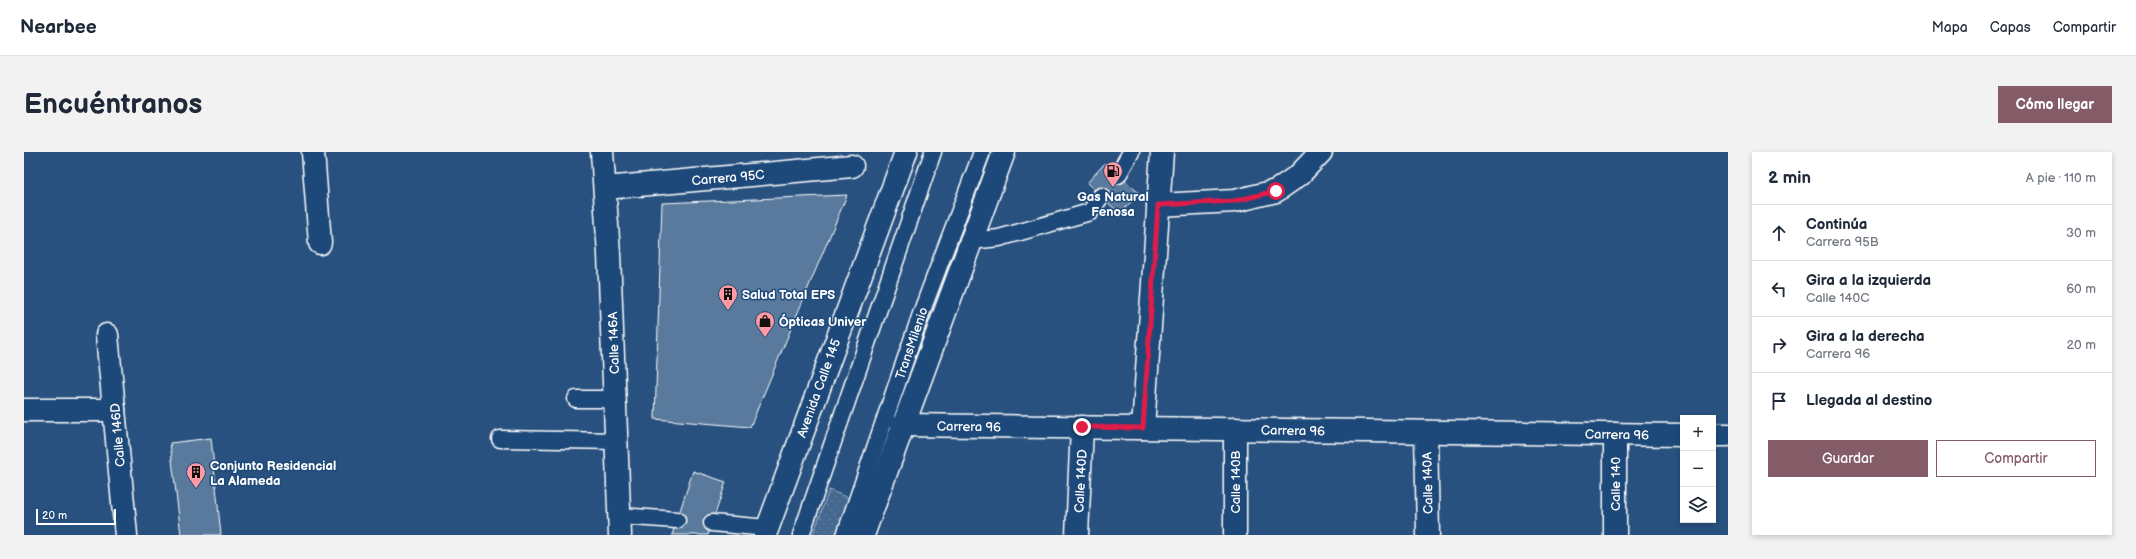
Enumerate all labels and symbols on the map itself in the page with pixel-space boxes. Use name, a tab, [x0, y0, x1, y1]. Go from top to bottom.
fuel station icon: Gas Natural Fenosa	[1102, 160, 1124, 188]
street label: Carrera 95C	[691, 167, 765, 189]
route start	[1267, 182, 1285, 200]
place label: Gas Natural Fenosa	[1077, 189, 1149, 220]
building icon: Salud Total EPS	[717, 283, 739, 311]
place label: Salud Total EPS	[742, 287, 835, 303]
street label: TransMilenio	[892, 305, 932, 382]
shop icon: Ópticas Univer	[754, 310, 776, 338]
street label: Calle 146A	[605, 311, 623, 374]
place label: Ópticas Univer	[779, 313, 867, 330]
street label: Avenida Calle 145	[794, 337, 844, 440]
street label: Calle 146D	[107, 402, 129, 467]
street label: Carrera 96	[937, 418, 1001, 436]
route end	[1073, 418, 1091, 436]
street label: Carrera 96	[1261, 422, 1325, 440]
street label: Carrera 96	[1585, 426, 1649, 444]
street label: Calle 140D	[1071, 449, 1091, 513]
street label: Calle 140B	[1228, 450, 1244, 514]
street label: Calle 140A	[1419, 452, 1437, 514]
street label: Calle 140	[1608, 457, 1624, 511]
place label: Conjunto Residencial La Alameda	[210, 458, 336, 489]
building icon: Conjunto Residencial La Alameda	[185, 461, 207, 489]
scale bar	[36, 507, 116, 526]

